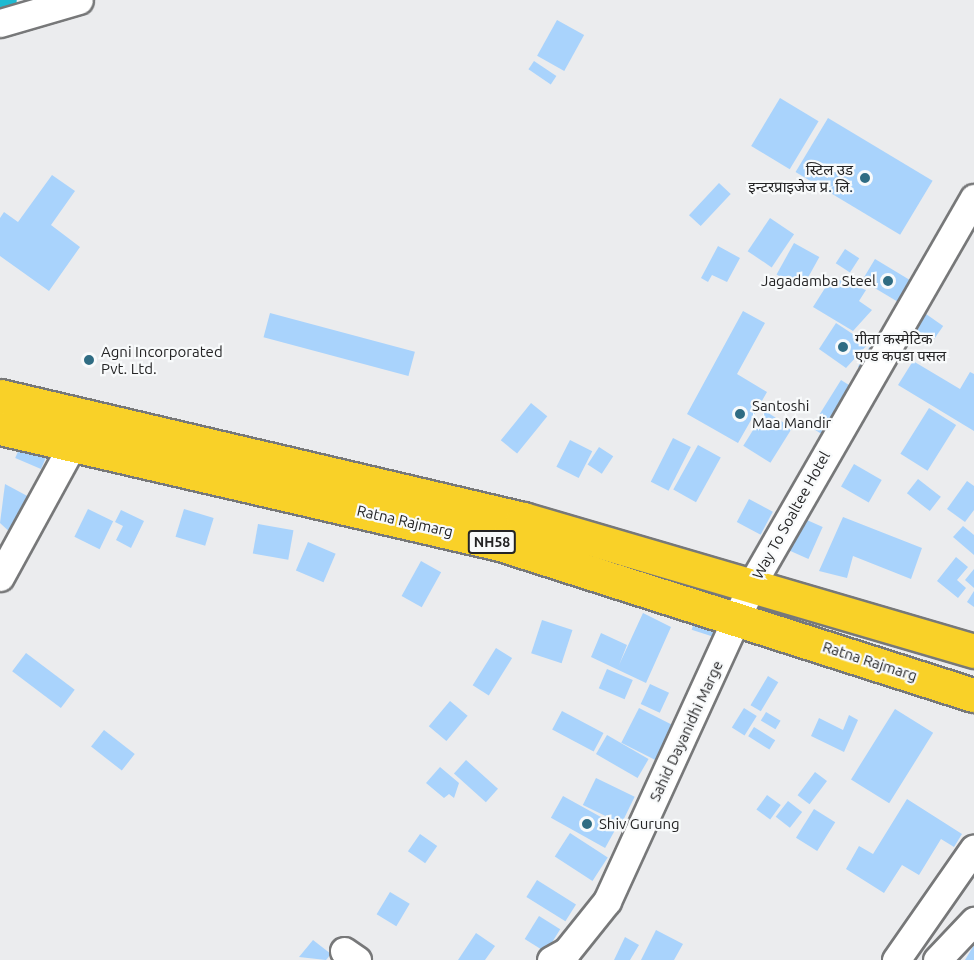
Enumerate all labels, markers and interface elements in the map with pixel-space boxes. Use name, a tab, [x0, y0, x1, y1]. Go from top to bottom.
place label: स्टिल उड इन्टरप्राइजेज प्र. लि.	[748, 160, 853, 195]
marker: स्टिल उड इन्टरप्राइजेज प्र. लि.	[858, 171, 872, 185]
place label: Jagadamba Steel	[761, 272, 876, 290]
marker: Jagadamba Steel	[881, 274, 895, 288]
place label: गीता कस्मेटिक एण्ड कपडा पसल	[855, 329, 946, 364]
marker: गीता कस्मेटिक एण्ड कपडा पसल	[836, 340, 850, 354]
place label: Agni Incorporated Pvt. Ltd.	[101, 342, 223, 377]
marker: Agni Incorporated Pvt. Ltd.	[82, 353, 96, 367]
place label: Santoshi Maa Mandir	[752, 396, 831, 431]
marker: Santoshi Maa Mandir	[733, 407, 747, 421]
street label: Way To Soaltee Hotel	[748, 448, 834, 582]
street label: Ratna Rajmarg	[355, 501, 455, 541]
road number: NH58	[466, 531, 518, 553]
street label: Ratna Rajmarg	[820, 637, 920, 685]
street label: Sahid Dayanidhi Marge	[645, 658, 727, 804]
place label: Shiv Gurung	[599, 815, 680, 833]
marker: Shiv Gurung	[580, 817, 594, 831]

